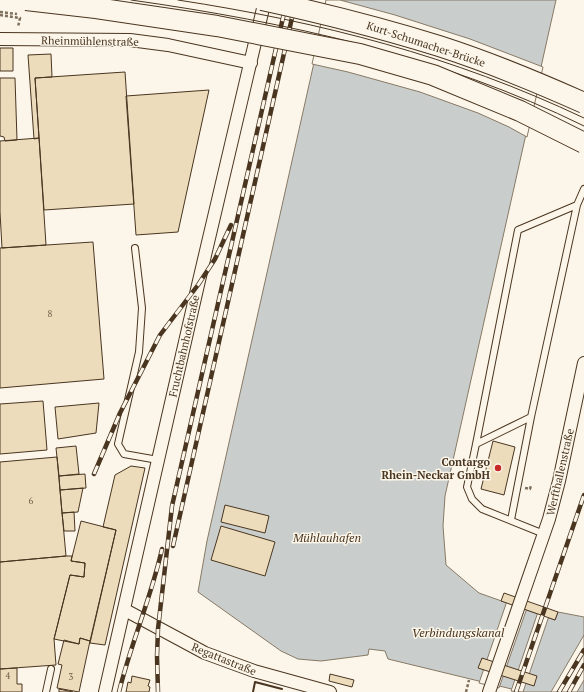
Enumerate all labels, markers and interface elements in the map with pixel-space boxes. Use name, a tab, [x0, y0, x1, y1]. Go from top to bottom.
street label: Kurt-Schumacher-Brücke	[365, 18, 488, 70]
street label: Rheinmühlenstraße	[41, 33, 139, 49]
street label: Fruchtbahnhofstraße	[165, 293, 203, 398]
house number: 8	[48, 308, 53, 320]
street label: Werfthallenstraße	[543, 427, 577, 517]
place label: Contargo Rhein-Neckar GmbH	[381, 455, 491, 482]
marker: Contargo Rhein-Neckar GmbH	[493, 463, 503, 473]
house number: 6	[29, 495, 34, 507]
water label: Mühlauhafen	[292, 530, 361, 545]
water label: Verbindungskanal	[412, 625, 505, 640]
street label: Regattastraße	[190, 640, 259, 679]
house number: 4	[6, 670, 11, 682]
house number: 3	[69, 671, 74, 683]

